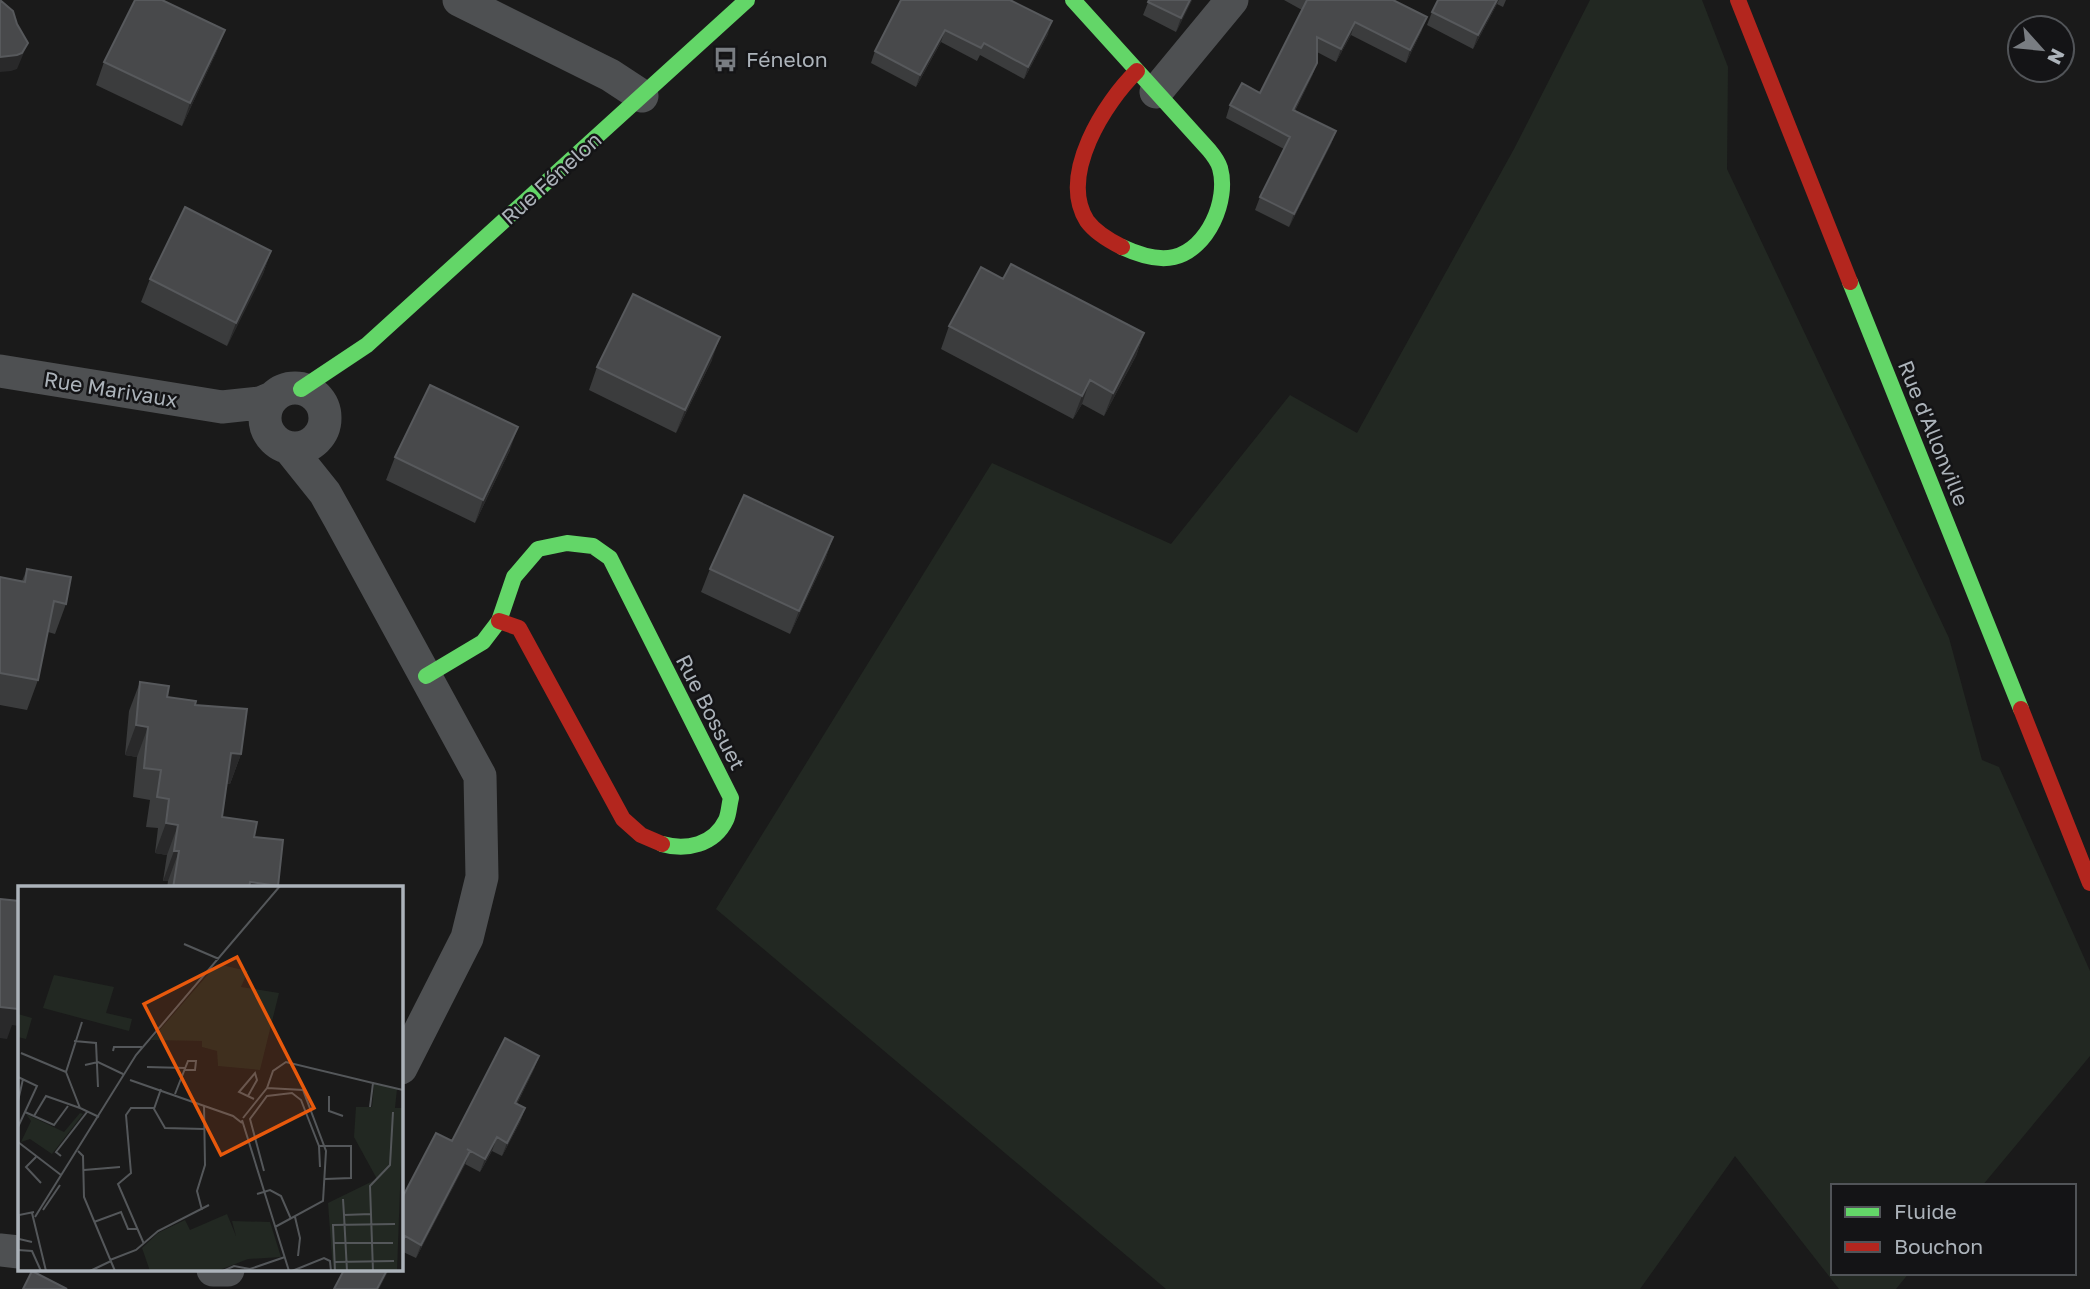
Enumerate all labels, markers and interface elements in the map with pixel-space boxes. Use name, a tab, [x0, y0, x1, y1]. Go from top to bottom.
north arrow	[2006, 14, 2076, 84]
bus stop icon: Fénelon	[712, 45, 740, 73]
text: N	[2043, 45, 2070, 69]
place label: Fénelon	[746, 46, 828, 72]
street label: Rue Fénelon	[496, 126, 606, 230]
street label: Rue d'Allonville	[1893, 356, 1975, 510]
street label: Rue Marivaux	[42, 366, 180, 412]
street label: Rue Bossuet	[671, 650, 751, 774]
inset map	[18, 886, 402, 1272]
legend	[1831, 1184, 2076, 1275]
text: Fluide	[1894, 1198, 1957, 1224]
text: Bouchon	[1894, 1233, 1983, 1259]

